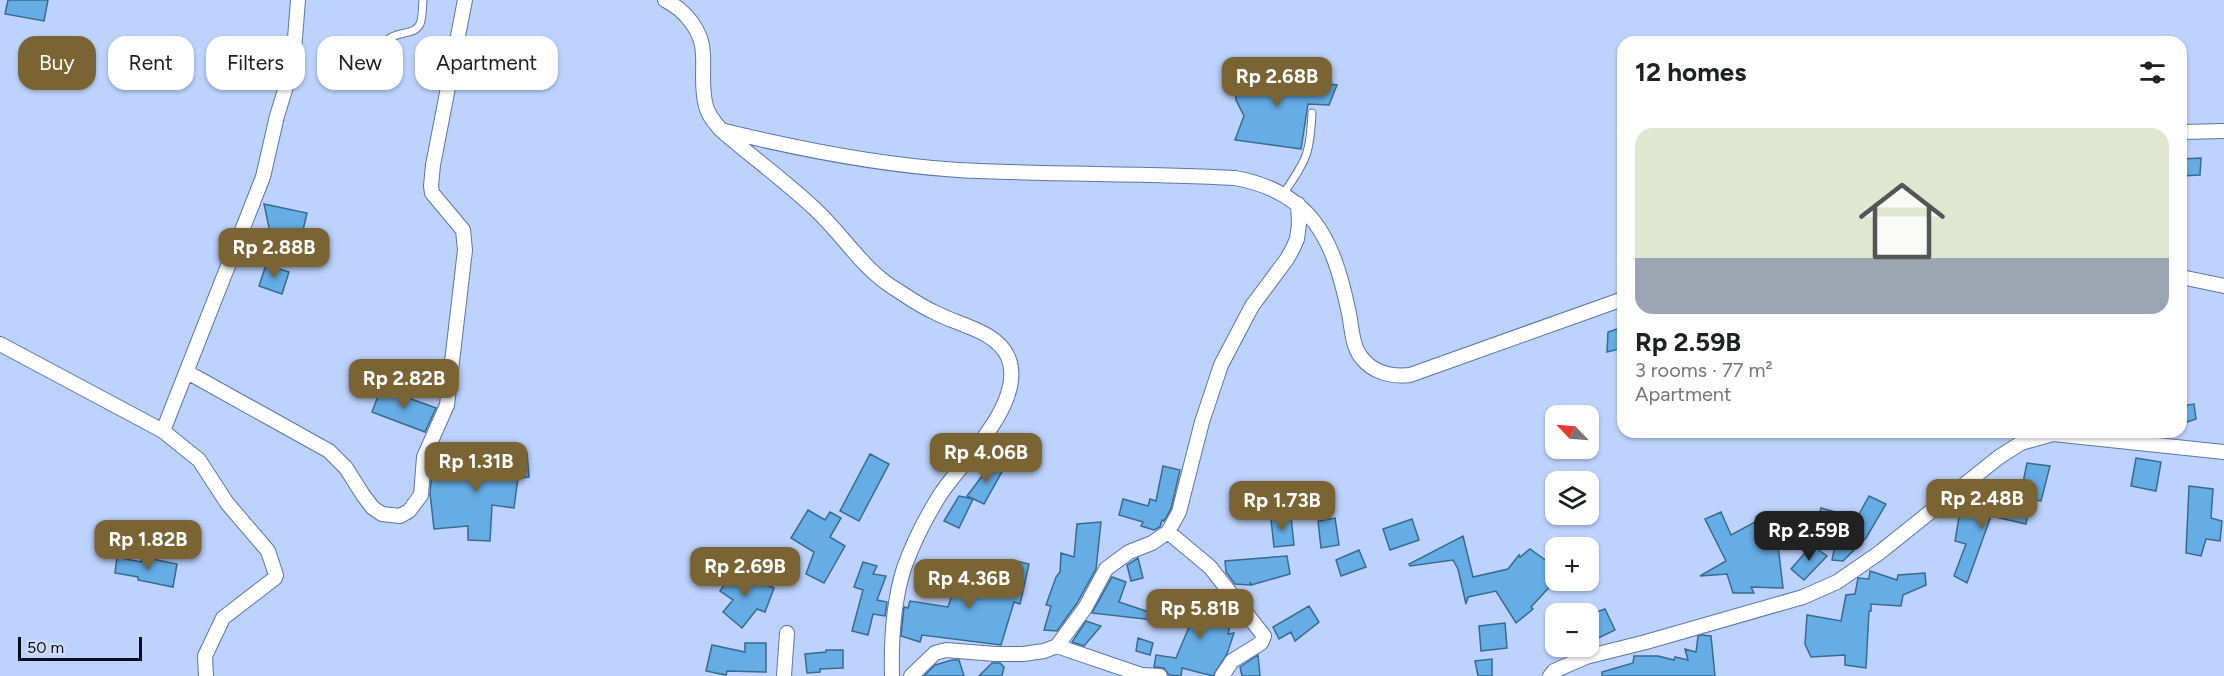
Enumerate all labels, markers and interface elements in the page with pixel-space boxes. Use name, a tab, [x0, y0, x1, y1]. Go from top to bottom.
chip: Buy	[18, 36, 96, 90]
chip: Rent	[108, 36, 194, 90]
chip: Filters	[206, 36, 305, 90]
chip: New	[317, 36, 403, 90]
chip: Apartment	[415, 36, 558, 90]
text: 12 homes	[1635, 56, 1746, 88]
icon: filters	[2136, 56, 2169, 89]
pin: Rp 2.68B	[1215, 57, 1339, 108]
text: Rp 2.68B	[1236, 64, 1318, 88]
icon: home	[1848, 167, 1956, 275]
pin: Rp 2.88B	[212, 228, 336, 279]
text: Rp 2.88B	[233, 235, 315, 259]
text: Rp 2.59B	[1635, 326, 1741, 358]
text: 3 rooms · 77 m²	[1635, 358, 1773, 382]
pin: Rp 2.82B	[342, 359, 466, 410]
text: Rp 2.82B	[363, 366, 445, 390]
text: Apartment	[1635, 382, 1732, 406]
north arrow	[1545, 405, 1599, 459]
map controls	[1545, 405, 1599, 657]
pin: Rp 4.06B	[924, 433, 1048, 484]
text: Rp 4.06B	[944, 440, 1028, 464]
pin: Rp 1.31B	[414, 442, 538, 493]
text: Rp 1.31B	[439, 449, 513, 473]
button: layers	[1545, 471, 1599, 525]
pin: Rp 2.48B	[1920, 479, 2044, 530]
pin: Rp 1.73B	[1220, 481, 1344, 532]
text: Rp 2.48B	[1940, 486, 2024, 510]
text: Rp 1.73B	[1243, 488, 1321, 512]
pin: Rp 2.59B	[1747, 511, 1871, 562]
text: Rp 2.59B	[1768, 518, 1850, 542]
pin: Rp 1.82B	[86, 520, 210, 571]
text: Rp 1.82B	[108, 527, 188, 551]
button: +	[1545, 537, 1599, 591]
pin: Rp 2.69B	[683, 547, 807, 598]
text: Rp 2.69B	[704, 554, 786, 578]
pin: Rp 4.36B	[907, 559, 1031, 610]
text: Rp 4.36B	[928, 566, 1010, 590]
pin: Rp 5.81B	[1138, 589, 1262, 640]
text: Rp 5.81B	[1160, 596, 1240, 620]
button: −	[1545, 603, 1599, 657]
scale bar	[18, 634, 142, 662]
text: 50 m	[27, 638, 64, 657]

